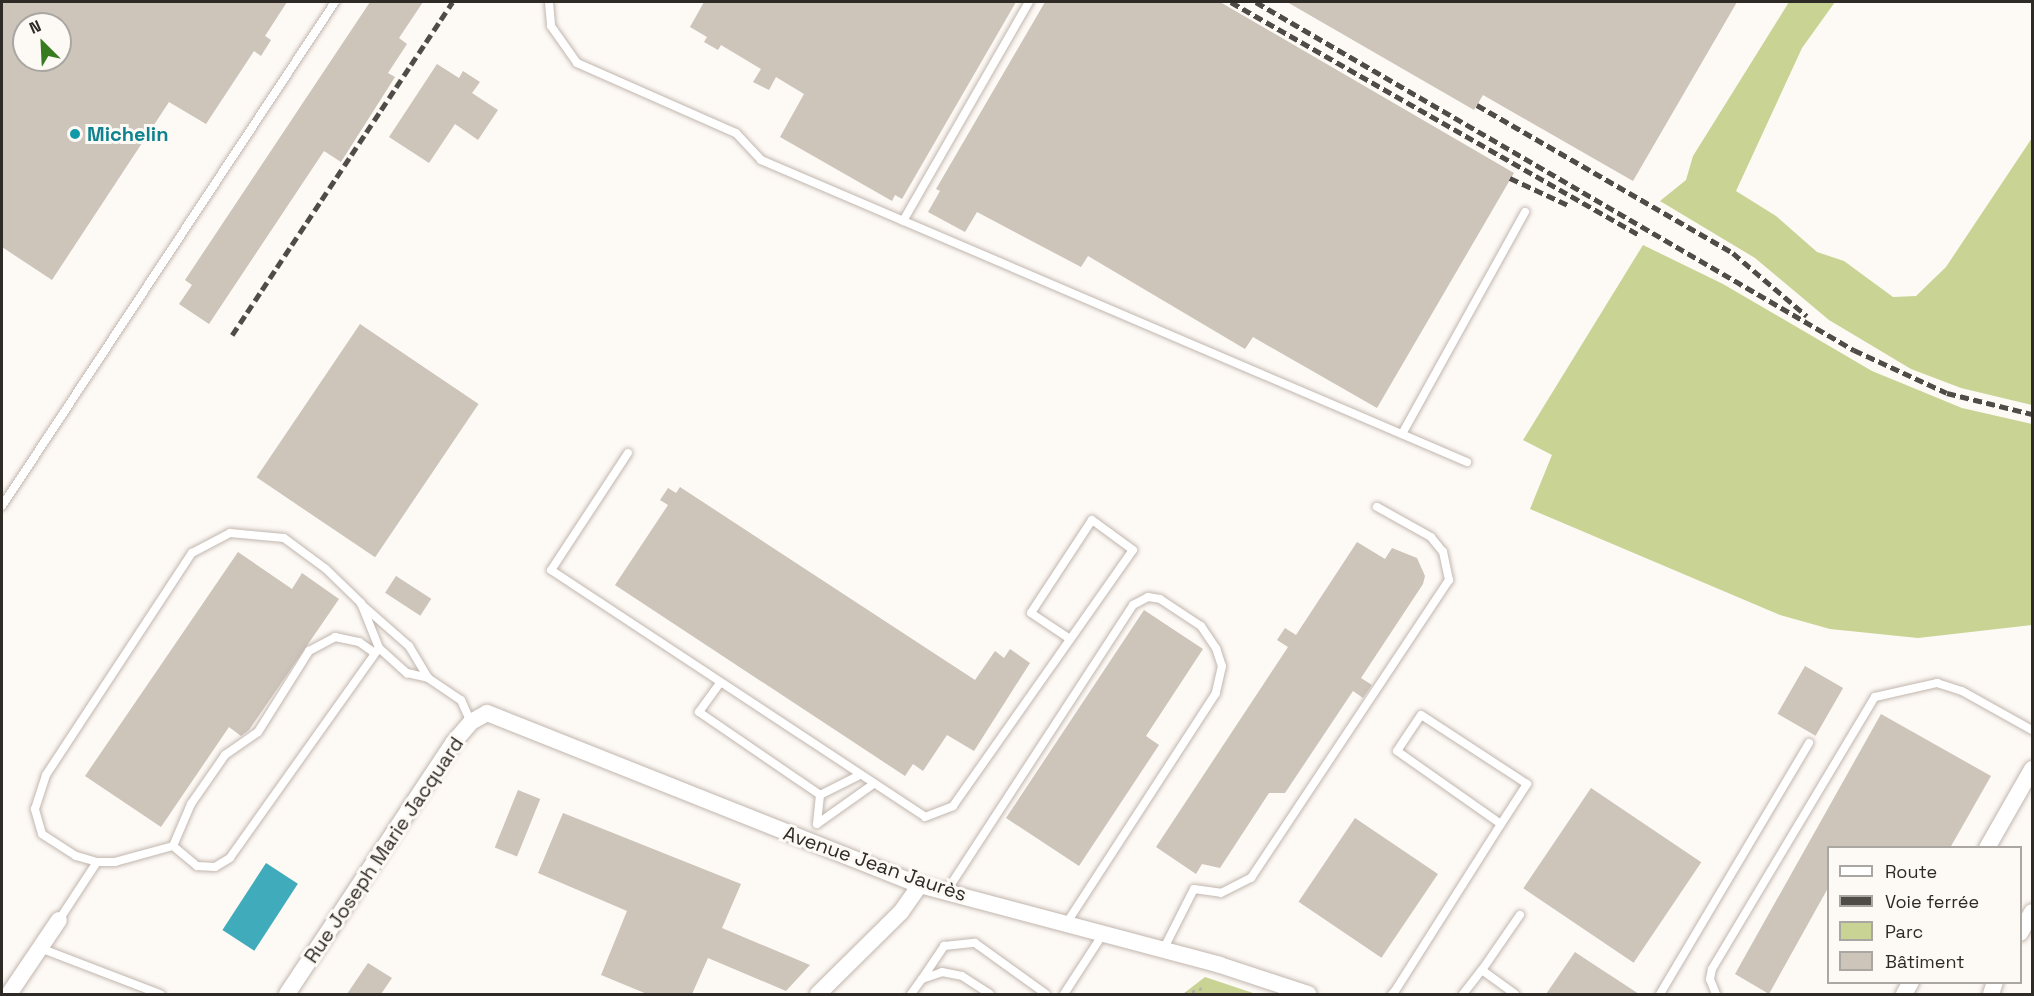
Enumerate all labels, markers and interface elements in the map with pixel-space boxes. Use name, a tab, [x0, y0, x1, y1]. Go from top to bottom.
north arrow	[12, 12, 72, 72]
text: N	[26, 15, 44, 39]
place label: Michelin	[87, 122, 168, 146]
marker: Michelin	[68, 127, 82, 141]
street label: Rue Joseph Marie Jacquard	[299, 732, 469, 968]
street label: Avenue Jean Jaurès	[780, 821, 970, 907]
legend	[1827, 846, 2022, 984]
text: Route	[1885, 860, 1937, 883]
text: Voie ferrée	[1885, 890, 1979, 913]
text: Parc	[1885, 920, 1923, 943]
text: Bâtiment	[1885, 950, 1965, 973]

